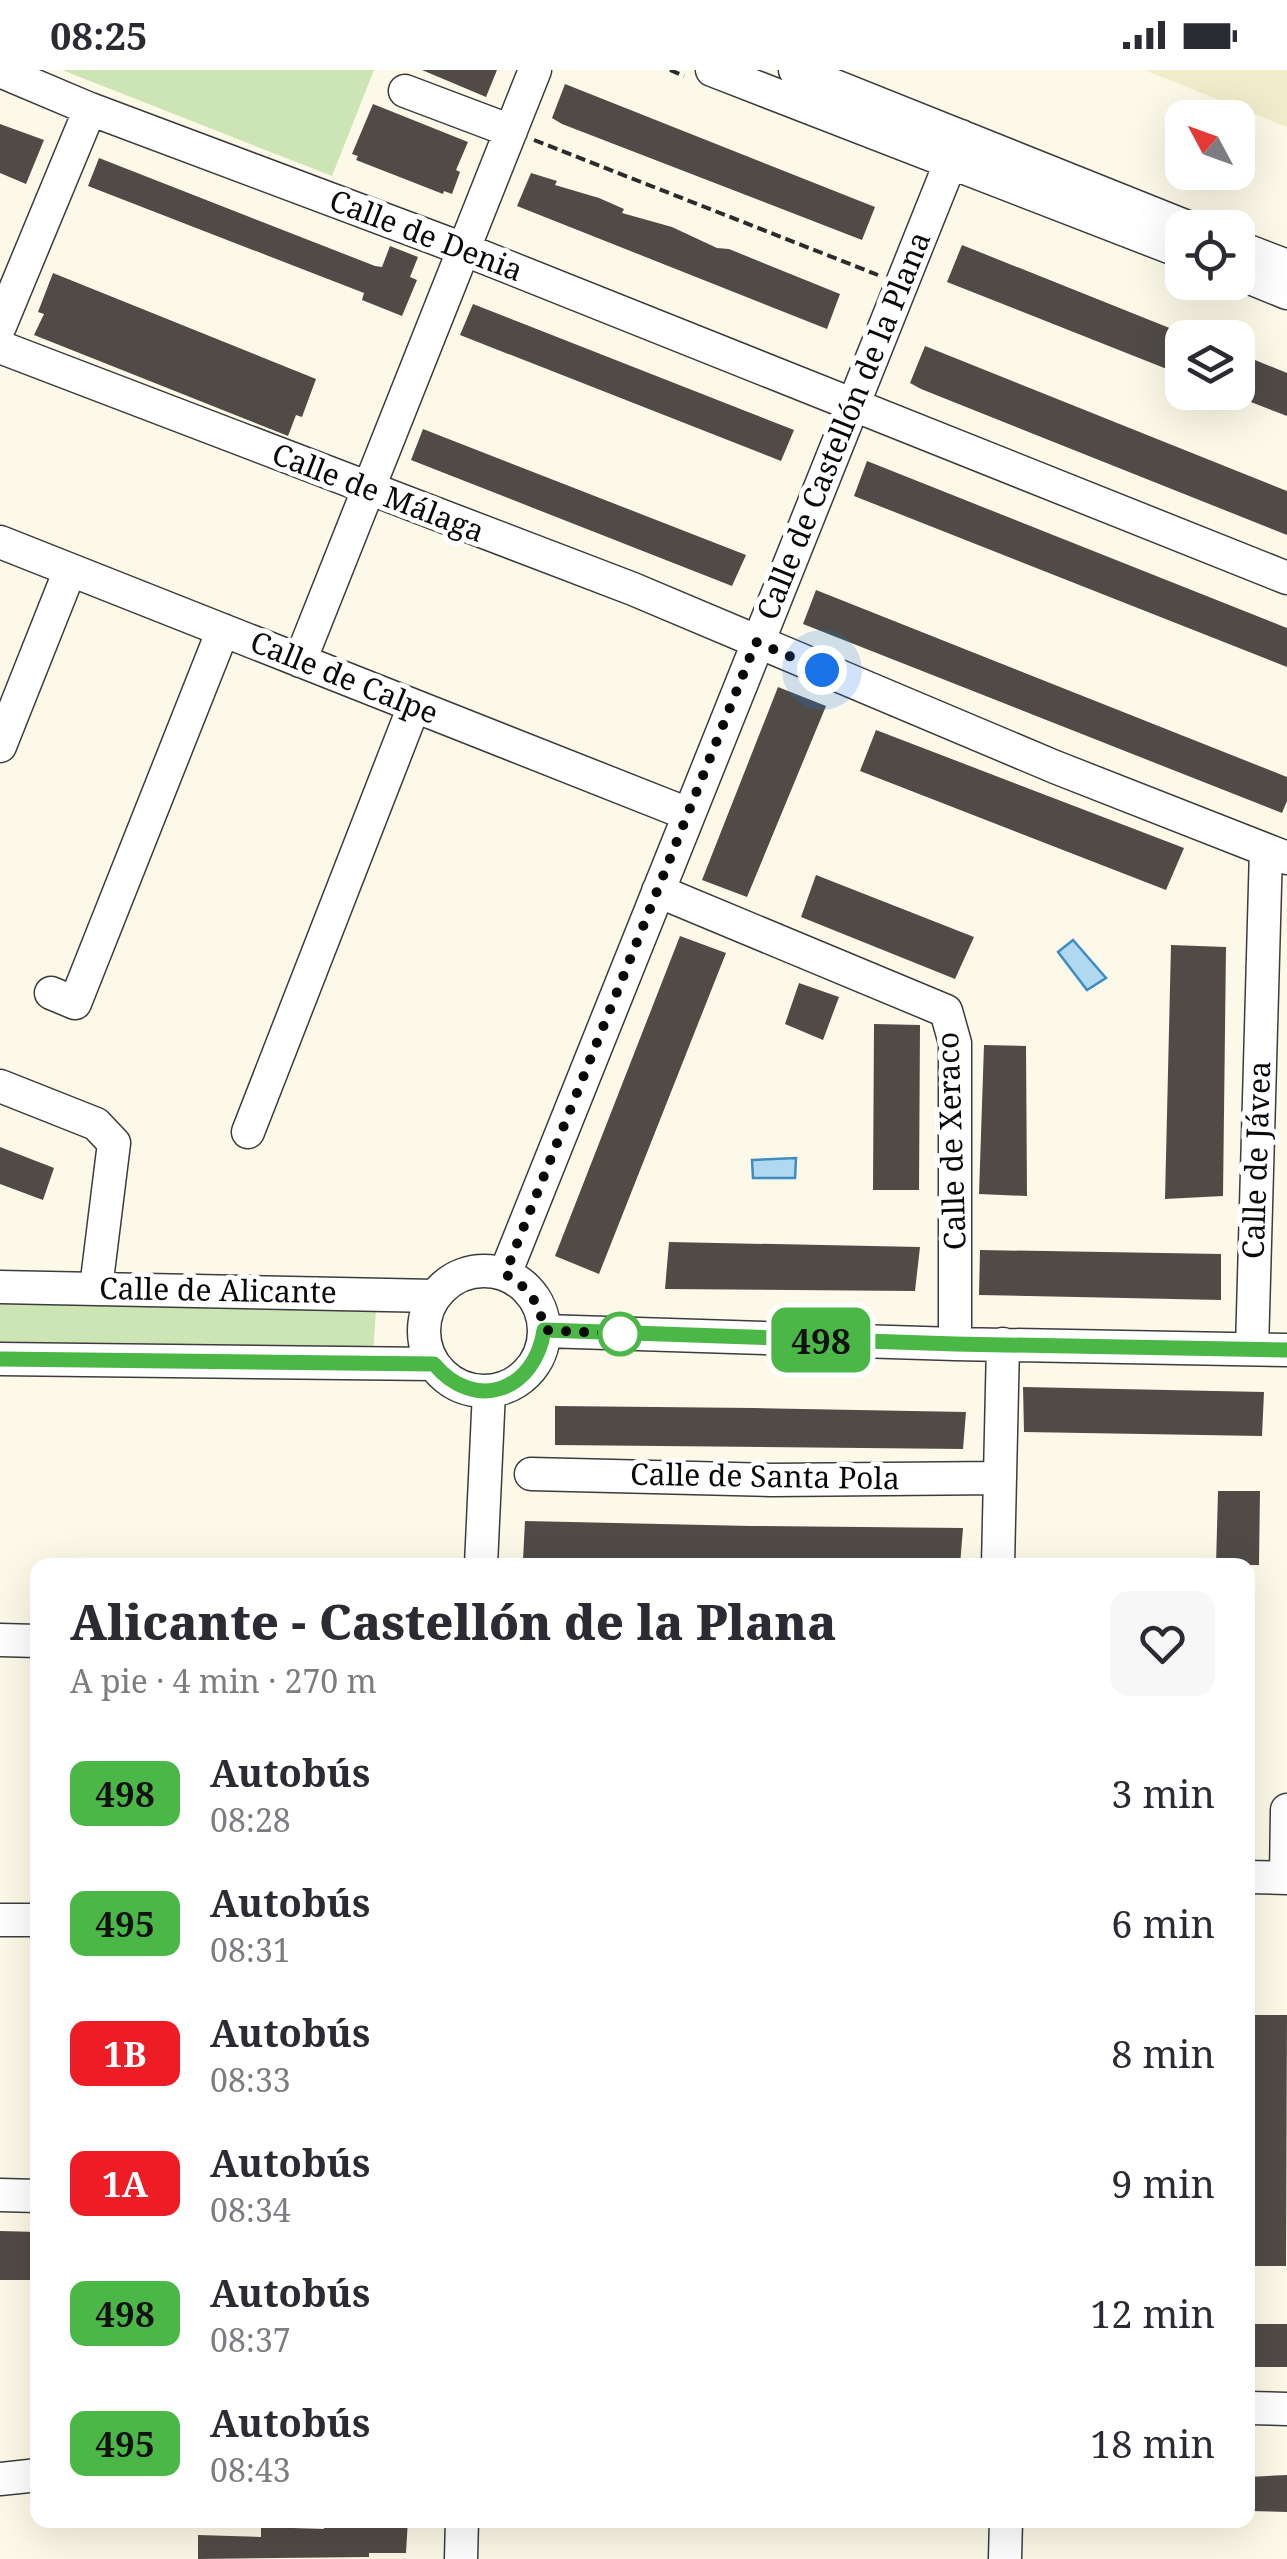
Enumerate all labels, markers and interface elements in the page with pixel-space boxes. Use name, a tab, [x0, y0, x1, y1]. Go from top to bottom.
text: 08:25	[50, 9, 147, 61]
north arrow	[1165, 100, 1255, 190]
map controls	[1165, 100, 1255, 410]
street label: Calle de Denia	[324, 179, 529, 290]
button: locate	[1165, 210, 1255, 300]
street label: Calle de Castellón de la Plana	[746, 225, 939, 626]
button: layers	[1165, 320, 1255, 410]
street label: Calle de Málaga	[266, 432, 491, 551]
street label: Calle de Calpe	[245, 620, 445, 733]
your location	[797, 645, 847, 695]
street label: Calle de Xeraco	[926, 1031, 975, 1251]
street label: Calle de Jávea	[1232, 1060, 1279, 1260]
street label: Calle de Alicante	[99, 1267, 337, 1312]
line badge: 498	[764, 1308, 878, 1372]
unlabelled marker	[599, 1313, 641, 1355]
text: 498	[791, 1317, 851, 1364]
street label: Calle de Santa Pola	[630, 1453, 900, 1498]
text: Alicante - Castellón de la Plana	[70, 1589, 836, 1654]
button: heart	[1110, 1591, 1215, 1696]
text: A pie · 4 min · 270 m	[70, 1659, 377, 1702]
text: Autobús	[210, 1746, 370, 1798]
text: 3 min	[1111, 1767, 1215, 1819]
text: 498	[95, 1770, 155, 1817]
text: 08:28	[210, 1798, 291, 1841]
text: Autobús	[210, 1876, 370, 1928]
text: 6 min	[1111, 1897, 1215, 1949]
text: 495	[95, 1900, 155, 1947]
text: 08:31	[210, 1928, 291, 1971]
text: Autobús	[210, 2006, 370, 2058]
text: 8 min	[1111, 2027, 1215, 2079]
text: 1B	[103, 2030, 147, 2077]
text: 08:33	[210, 2058, 291, 2101]
text: Autobús	[210, 2136, 370, 2188]
text: 9 min	[1111, 2157, 1215, 2209]
text: 1A	[102, 2160, 148, 2207]
text: 08:34	[210, 2188, 291, 2231]
text: Autobús	[210, 2266, 370, 2318]
text: 12 min	[1090, 2287, 1215, 2339]
text: 498	[95, 2290, 155, 2337]
text: 08:37	[210, 2318, 291, 2361]
text: Autobús	[210, 2396, 370, 2448]
text: 18 min	[1090, 2417, 1215, 2469]
text: 495	[95, 2420, 155, 2467]
text: 08:43	[210, 2448, 291, 2491]

